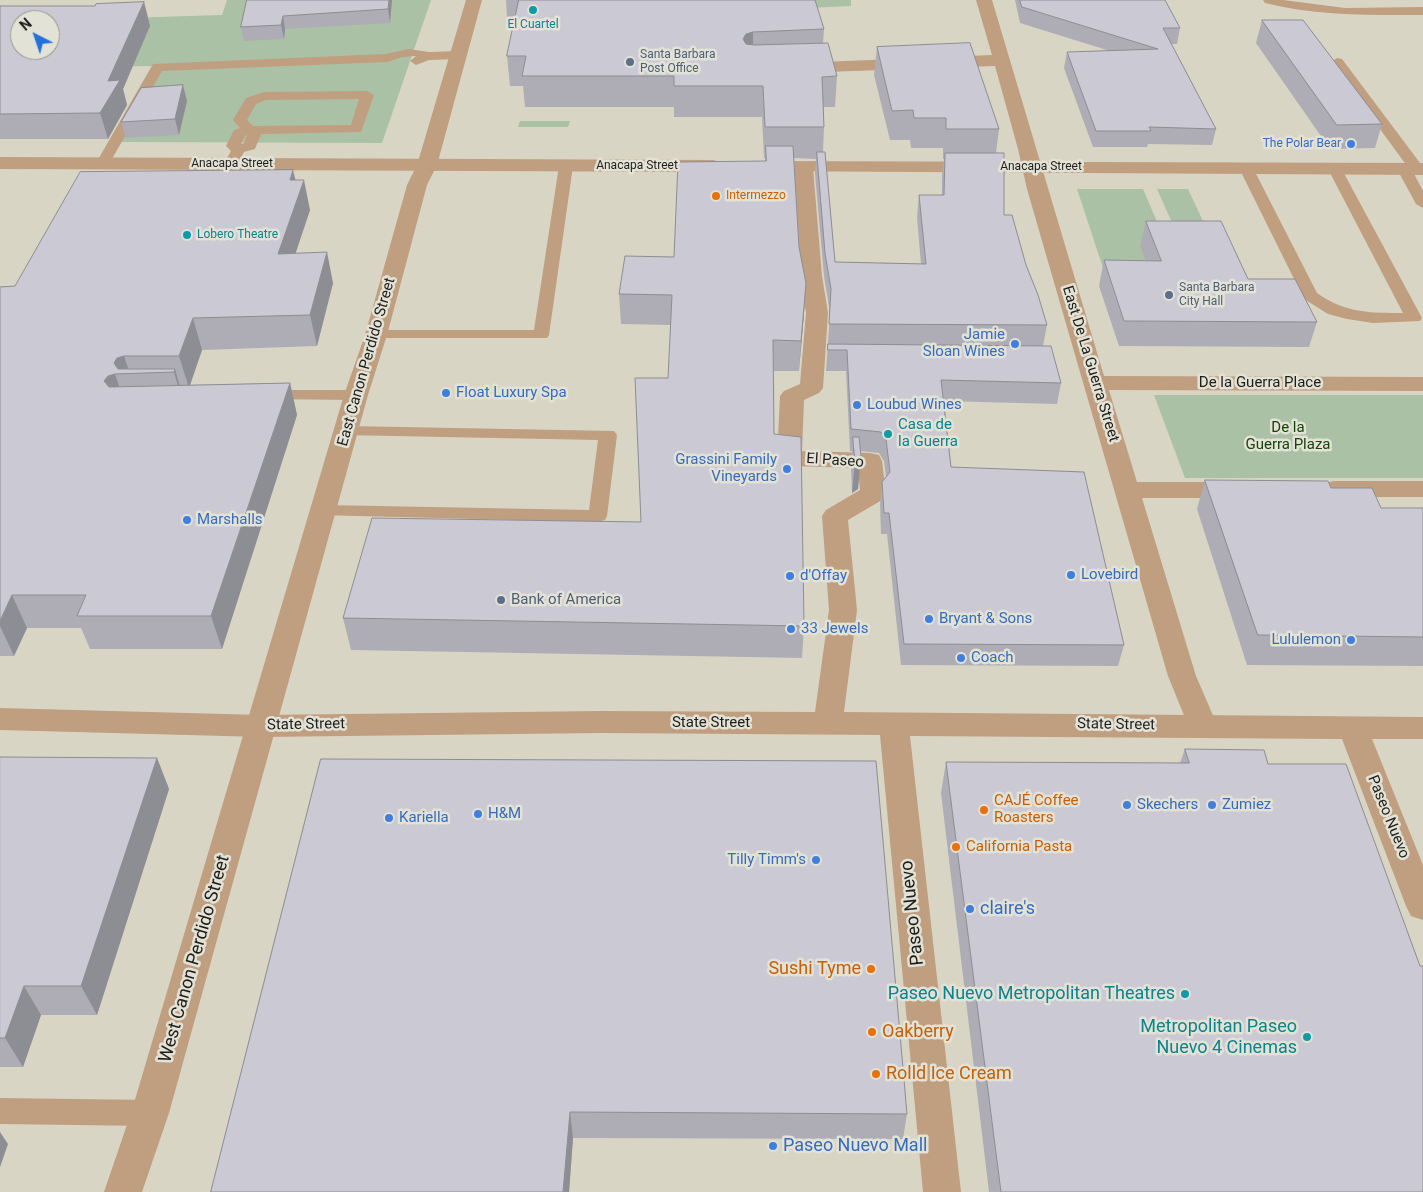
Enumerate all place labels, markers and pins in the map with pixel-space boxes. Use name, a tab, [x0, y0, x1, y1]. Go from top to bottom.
marker: El Cuartel	[527, 4, 539, 16]
place label: El Cuartel	[507, 18, 559, 32]
place label: Santa Barbara Post Office	[640, 48, 715, 76]
marker: Santa Barbara Post Office	[624, 56, 636, 68]
place label: The Polar Bear	[1263, 137, 1341, 151]
marker: The Polar Bear	[1345, 138, 1357, 150]
place label: Intermezzo	[726, 189, 786, 203]
marker: Intermezzo	[710, 190, 722, 202]
place label: Lobero Theatre	[197, 228, 278, 242]
marker: Lobero Theatre	[181, 229, 193, 241]
place label: Santa Barbara City Hall	[1179, 281, 1254, 309]
marker: Santa Barbara City Hall	[1163, 289, 1175, 301]
place label: Jamie Sloan Wines	[923, 326, 1005, 361]
marker: Jamie Sloan Wines	[1009, 338, 1021, 350]
place label: Float Luxury Spa	[456, 384, 567, 402]
marker: Float Luxury Spa	[440, 387, 452, 399]
place label: Loubud Wines	[867, 396, 962, 414]
marker: Loubud Wines	[851, 399, 863, 411]
place label: Casa de la Guerra	[898, 416, 958, 451]
marker: Casa de la Guerra	[882, 428, 894, 440]
place label: Grassini Family Vineyards	[675, 451, 777, 486]
marker: Grassini Family Vineyards	[781, 463, 793, 475]
place label: Marshalls	[197, 511, 263, 529]
marker: Marshalls	[181, 514, 193, 526]
place label: Lovebird	[1081, 566, 1138, 584]
place label: d'Offay	[800, 567, 847, 585]
marker: Lovebird	[1065, 569, 1077, 581]
marker: d'Offay	[784, 570, 796, 582]
place label: Bank of America	[511, 591, 621, 609]
marker: Bank of America	[495, 594, 507, 606]
place label: Bryant & Sons	[939, 610, 1032, 628]
marker: Bryant & Sons	[923, 613, 935, 625]
place label: 33 Jewels	[801, 620, 868, 638]
marker: 33 Jewels	[785, 623, 797, 635]
place label: Lululemon	[1271, 631, 1341, 649]
marker: Lululemon	[1345, 634, 1357, 646]
place label: Coach	[971, 649, 1014, 667]
marker: Coach	[955, 652, 967, 664]
place label: CAJÉ Coffee Roasters	[994, 792, 1079, 827]
place label: Skechers	[1137, 796, 1198, 814]
place label: Zumiez	[1222, 796, 1271, 814]
marker: Skechers	[1121, 799, 1133, 811]
marker: Zumiez	[1206, 799, 1218, 811]
marker: CAJÉ Coffee Roasters	[978, 804, 990, 816]
place label: H&M	[488, 805, 521, 823]
marker: H&M	[472, 808, 484, 820]
place label: Kariella	[399, 809, 449, 827]
marker: Kariella	[383, 812, 395, 824]
place label: California Pasta	[966, 838, 1072, 856]
marker: California Pasta	[950, 841, 962, 853]
place label: Tilly Timm's	[727, 851, 806, 869]
marker: Tilly Timm's	[810, 854, 822, 866]
place label: claire's	[980, 898, 1035, 920]
marker: claire's	[964, 903, 976, 915]
place label: Sushi Tyme	[768, 958, 861, 980]
marker: Sushi Tyme	[865, 963, 877, 975]
place label: Paseo Nuevo Metropolitan Theatres	[888, 983, 1175, 1005]
marker: Paseo Nuevo Metropolitan Theatres	[1179, 988, 1191, 1000]
place label: Metropolitan Paseo Nuevo 4 Cinemas	[1140, 1016, 1297, 1058]
place label: Oakberry	[882, 1021, 954, 1043]
marker: Oakberry	[866, 1026, 878, 1038]
marker: Metropolitan Paseo Nuevo 4 Cinemas	[1301, 1031, 1313, 1043]
place label: Rolld Ice Cream	[886, 1063, 1012, 1085]
marker: Rolld Ice Cream	[870, 1068, 882, 1080]
place label: Paseo Nuevo Mall	[783, 1135, 927, 1157]
marker: Paseo Nuevo Mall	[767, 1140, 779, 1152]

